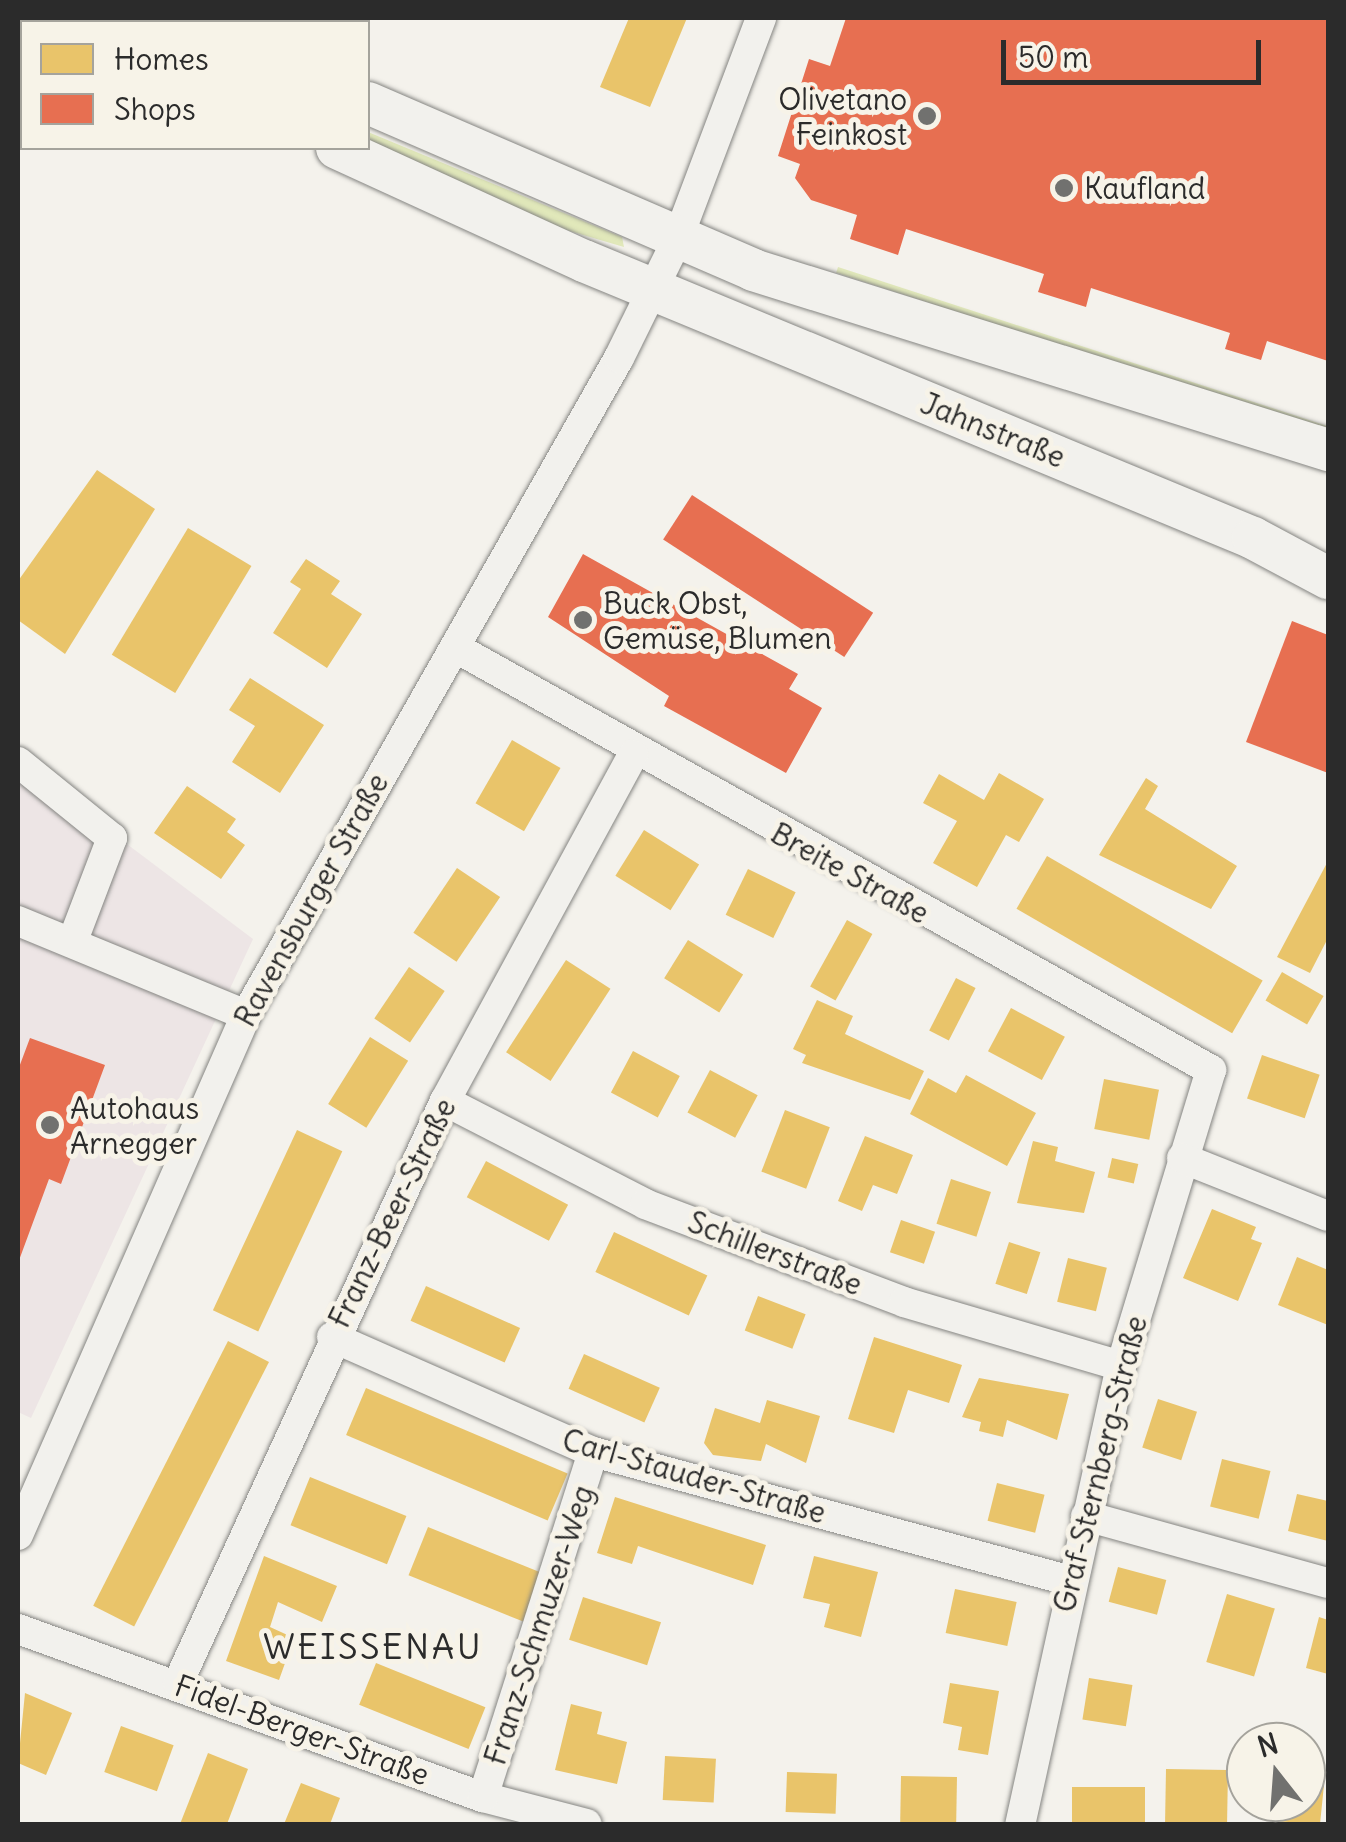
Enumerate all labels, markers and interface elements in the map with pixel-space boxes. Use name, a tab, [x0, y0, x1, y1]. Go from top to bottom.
legend	[20, 20, 370, 150]
scale bar	[1006, 20, 1266, 82]
text: 50 m	[1018, 38, 1088, 76]
text: Homes	[114, 40, 209, 78]
place label: Olivetano Feinkost	[778, 81, 907, 152]
text: Shops	[114, 90, 196, 128]
marker: Olivetano Feinkost	[916, 105, 938, 127]
place label: Kaufland	[1084, 170, 1205, 206]
marker: Kaufland	[1053, 177, 1075, 199]
street label: Jahnstraße	[916, 385, 1070, 475]
place label: Buck Obst, Gemüse, Blumen	[603, 585, 832, 656]
marker: Buck Obst, Gemüse, Blumen	[572, 609, 594, 631]
street label: Ravensburger Straße	[226, 767, 396, 1033]
street label: Breite Straße	[765, 815, 935, 931]
place label: Autohaus Arnegger	[70, 1090, 199, 1160]
street label: Franz-Beer-Straße	[321, 1093, 463, 1333]
marker: Autohaus Arnegger	[39, 1114, 61, 1136]
street label: Schillerstraße	[683, 1203, 867, 1303]
street label: Graf-Sternberg-Straße	[1046, 1312, 1154, 1616]
street label: Carl-Stauder-Straße	[558, 1421, 830, 1531]
street label: Franz-Schmuzer-Weg	[477, 1481, 601, 1769]
district label: WEISSENAU	[263, 1625, 483, 1667]
street label: Fidel-Berger-Straße	[170, 1667, 434, 1793]
north arrow	[1226, 1722, 1326, 1822]
text: N	[1253, 1725, 1282, 1765]

